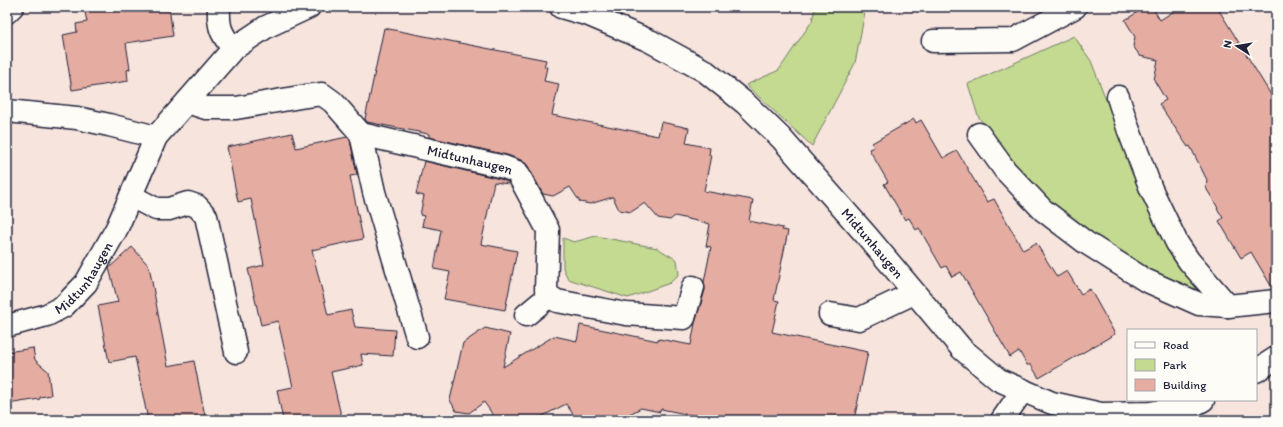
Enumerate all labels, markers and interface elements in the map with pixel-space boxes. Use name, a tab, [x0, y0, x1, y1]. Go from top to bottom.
north arrow	[1217, 26, 1257, 66]
text: N	[1221, 39, 1235, 49]
street label: Midtunhaugen	[425, 142, 515, 179]
street label: Midtunhaugen	[837, 205, 907, 282]
street label: Midtunhaugen	[52, 239, 117, 318]
legend	[1127, 329, 1257, 401]
text: Road	[1163, 338, 1189, 352]
text: Park	[1163, 358, 1187, 372]
text: Building	[1163, 378, 1207, 392]

